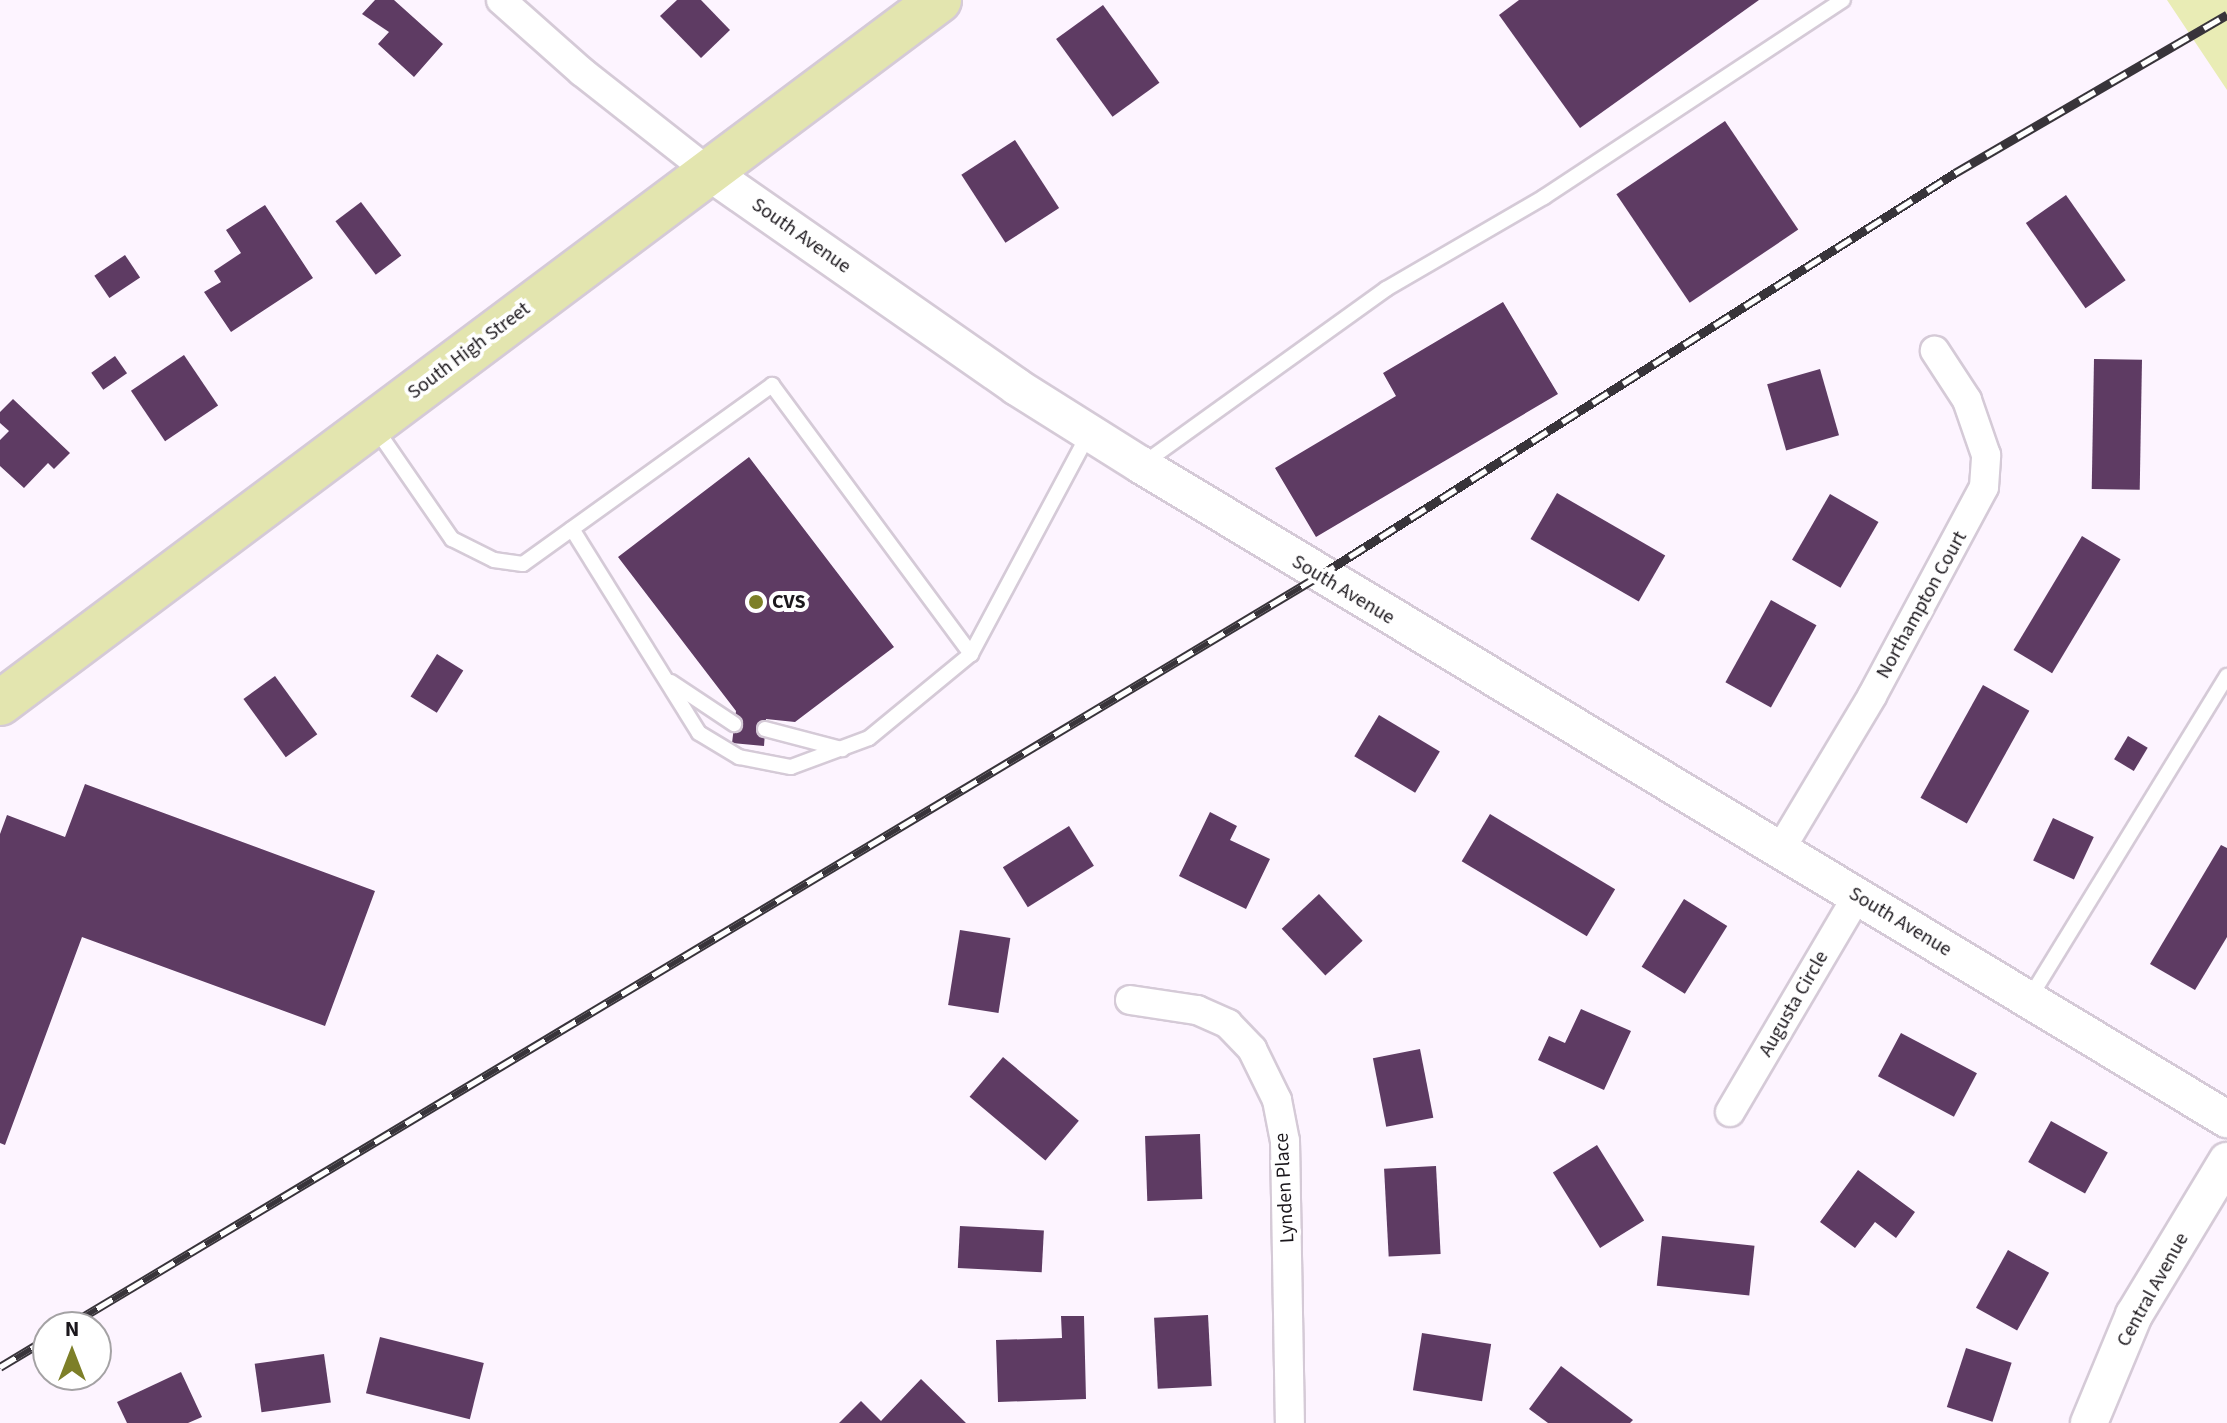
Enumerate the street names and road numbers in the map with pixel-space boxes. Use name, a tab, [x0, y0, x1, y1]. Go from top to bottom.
street label: South Avenue	[747, 193, 855, 279]
street label: South High Street	[403, 297, 535, 405]
street label: Northampton Court	[1872, 527, 1972, 683]
street label: South Avenue	[1287, 550, 1399, 630]
street label: South Avenue	[1844, 882, 1956, 962]
street label: Augusta Circle	[1754, 947, 1834, 1061]
street label: Lynden Place	[1270, 1132, 1300, 1244]
street label: Central Avenue	[2112, 1229, 2194, 1351]

